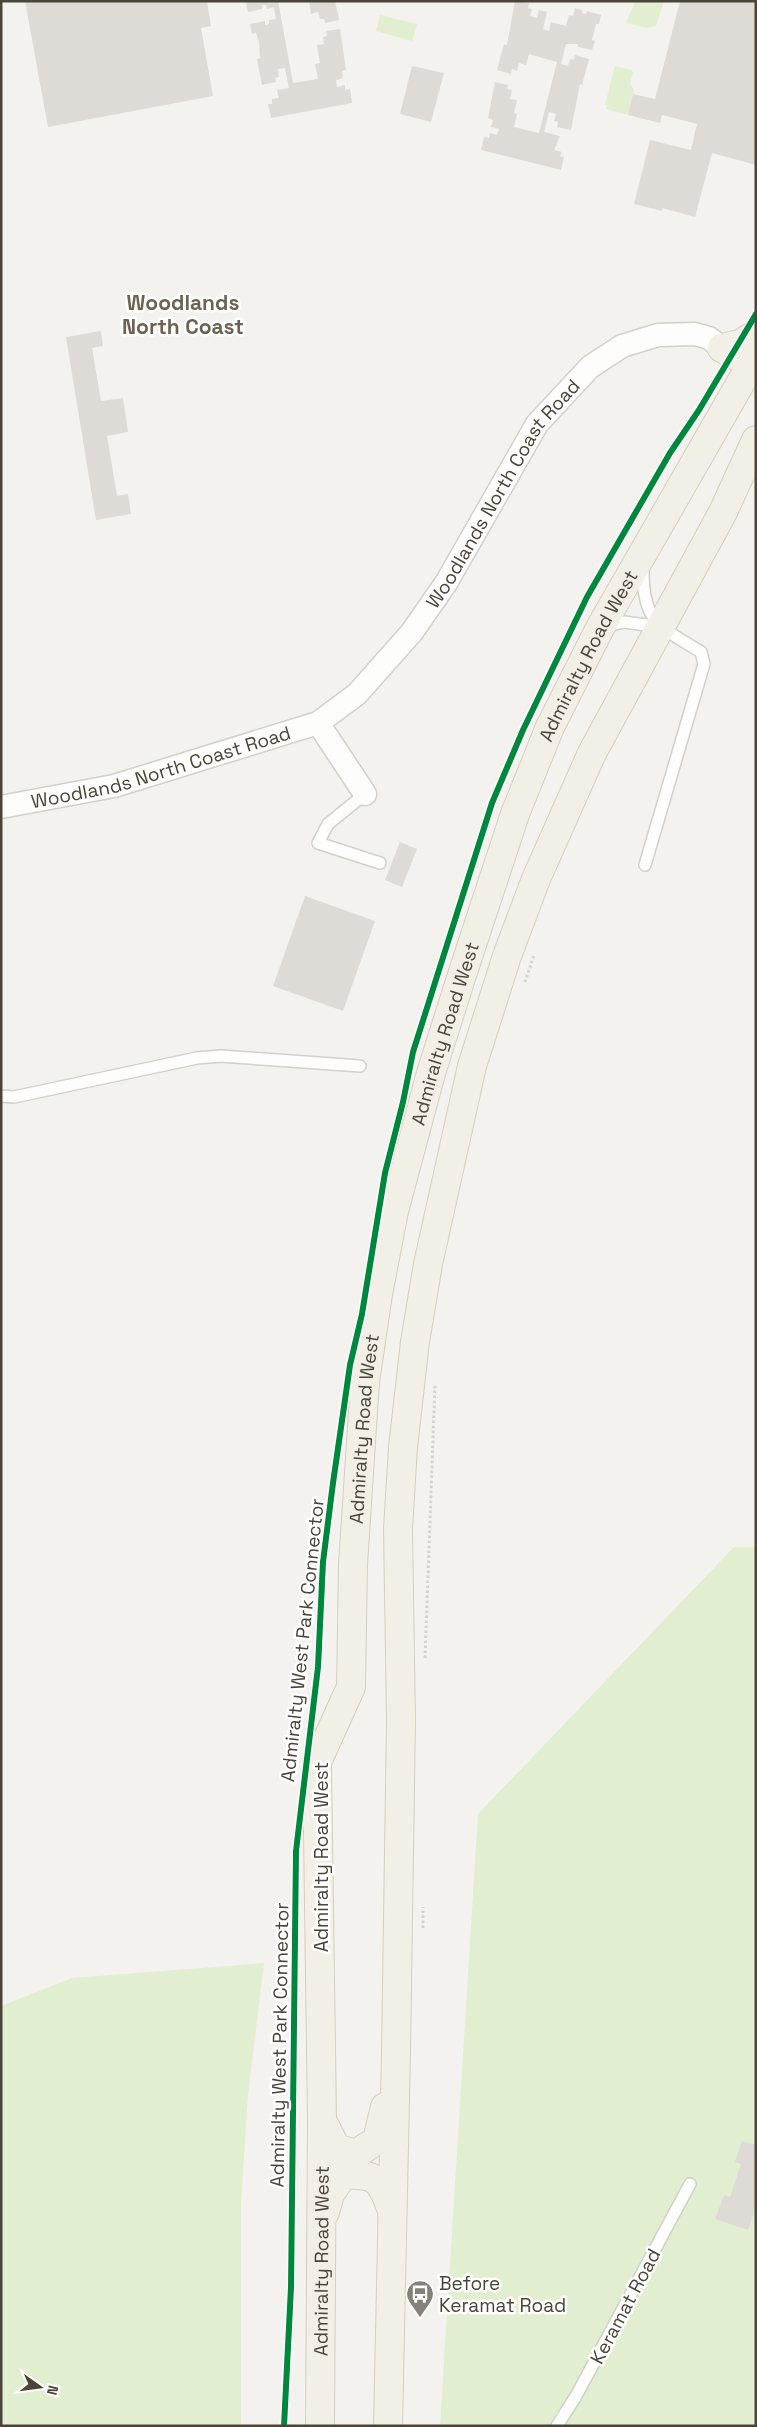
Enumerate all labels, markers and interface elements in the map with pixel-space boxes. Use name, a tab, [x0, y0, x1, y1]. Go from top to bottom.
district label: Woodlands North Coast	[122, 289, 244, 340]
street label: Woodlands North Coast Road	[420, 374, 586, 613]
street label: Admiralty Road West	[533, 566, 644, 745]
street label: Woodlands North Coast Road	[29, 720, 294, 814]
street label: Admiralty Road West	[406, 939, 485, 1128]
street label: Admiralty Road West	[344, 1332, 385, 1525]
street label: Admiralty West Park Connector	[275, 1497, 330, 1783]
street label: Admiralty Road West	[309, 1762, 334, 1952]
street label: Admiralty West Park Connector	[265, 1902, 294, 2188]
street label: Admiralty Road West	[308, 2166, 335, 2356]
street label: Keramat Road	[585, 2244, 666, 2368]
place label: Before Keramat Road	[439, 2271, 566, 2318]
bus stop icon: Before Keramat Road	[405, 2279, 435, 2318]
north arrow	[15, 2362, 65, 2412]
text: N	[43, 2383, 62, 2397]

